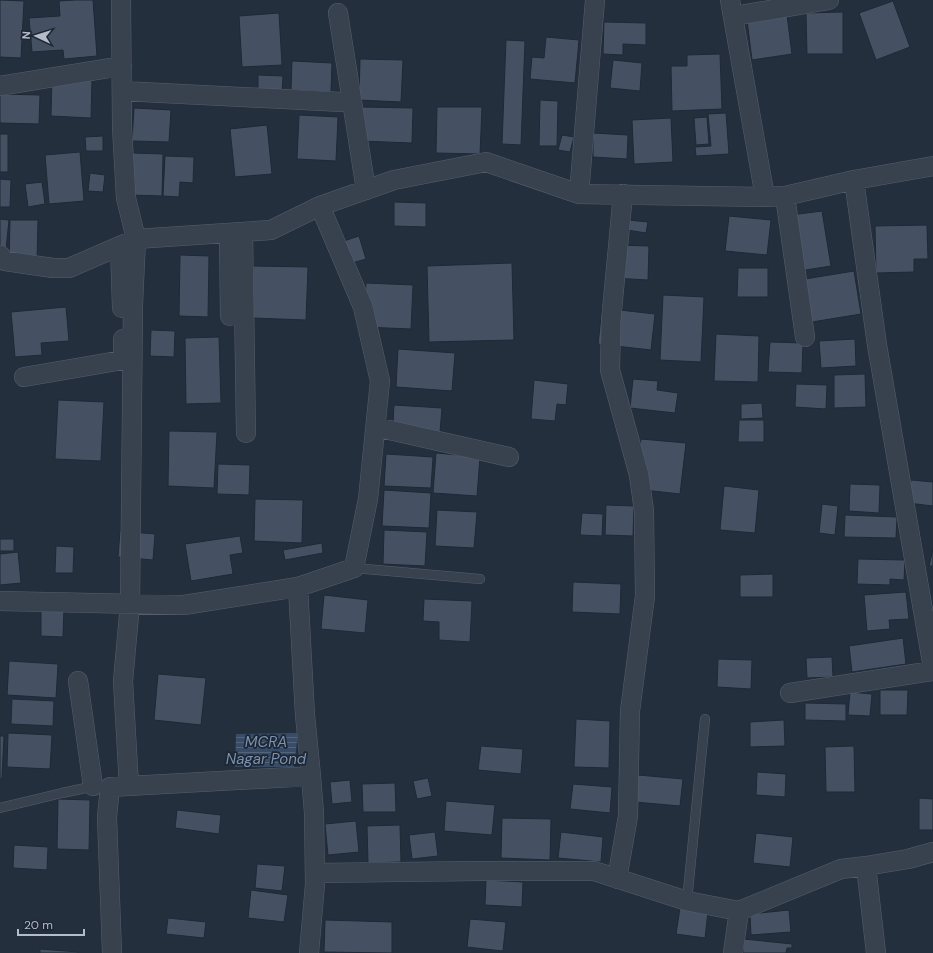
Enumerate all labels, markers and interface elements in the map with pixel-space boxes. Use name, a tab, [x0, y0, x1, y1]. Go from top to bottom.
north arrow	[16, 16, 56, 56]
text: N	[19, 31, 33, 40]
water label: MCRA Nagar Pond	[226, 732, 307, 769]
scale bar	[18, 911, 84, 937]
text: 20 m	[24, 917, 53, 933]

